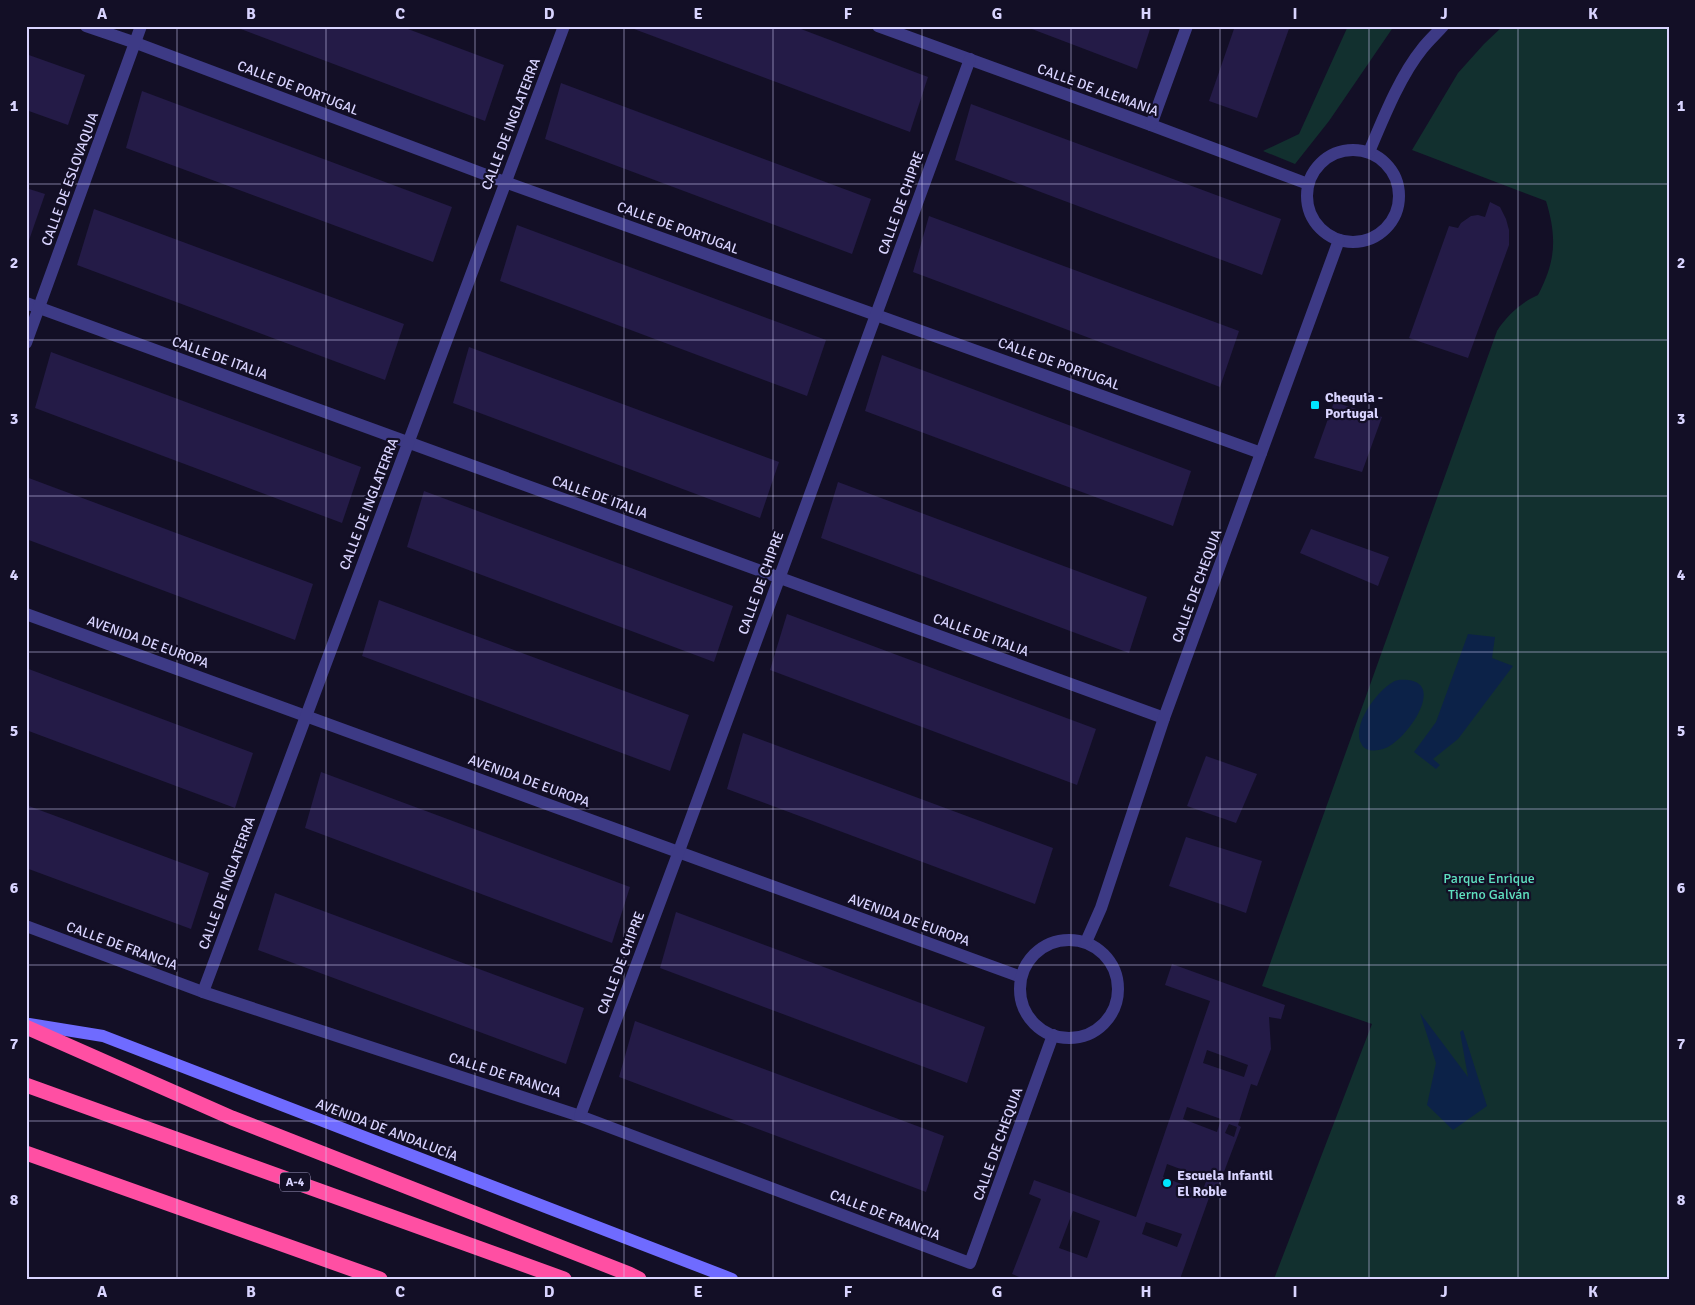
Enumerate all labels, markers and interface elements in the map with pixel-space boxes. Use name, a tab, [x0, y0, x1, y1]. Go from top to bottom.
text: A	[97, 4, 108, 24]
text: B	[246, 4, 256, 24]
text: C	[395, 4, 405, 24]
text: D	[544, 4, 555, 24]
text: E	[693, 4, 703, 24]
text: F	[844, 4, 853, 24]
text: G	[992, 4, 1002, 24]
text: H	[1141, 4, 1151, 24]
text: I	[1292, 4, 1298, 24]
text: J	[1440, 4, 1448, 24]
text: K	[1588, 4, 1598, 24]
street label: CALLE DE INGLATERRA	[478, 55, 544, 192]
street label: CALLE DE PORTUGAL	[235, 57, 361, 119]
street label: CALLE DE ALEMANIA	[1035, 60, 1162, 120]
text: 1	[10, 96, 19, 116]
text: 1	[1677, 96, 1686, 116]
street label: CALLE DE ESLOVAQUIA	[38, 109, 102, 248]
street label: CALLE DE CHIPRE	[874, 149, 928, 257]
street label: CALLE DE PORTUGAL	[615, 198, 741, 258]
text: 2	[10, 253, 18, 273]
text: 2	[1677, 253, 1685, 273]
street label: CALLE DE ITALIA	[170, 333, 271, 383]
street label: CALLE DE PORTUGAL	[996, 334, 1122, 394]
place label: Chequia - Portugal	[1325, 389, 1383, 422]
marker: Chequia - Portugal	[1309, 399, 1321, 411]
text: 3	[10, 409, 18, 429]
text: 3	[1677, 409, 1685, 429]
street label: CALLE DE INGLATERRA	[336, 435, 402, 572]
street label: CALLE DE ITALIA	[550, 472, 651, 522]
street label: CALLE DE CHEQUIA	[1169, 527, 1226, 645]
street label: CALLE DE CHIPRE	[734, 529, 788, 637]
text: 4	[10, 565, 19, 585]
text: 4	[1677, 565, 1686, 585]
street label: CALLE DE ITALIA	[931, 610, 1032, 660]
street label: AVENIDA DE EUROPA	[85, 612, 212, 672]
text: 5	[10, 721, 18, 741]
text: 5	[1677, 721, 1685, 741]
street label: AVENIDA DE EUROPA	[466, 751, 593, 811]
street label: CALLE DE INGLATERRA	[195, 814, 259, 952]
park label: Parque Enrique Tierno Galván	[1443, 870, 1535, 903]
text: 6	[10, 878, 19, 898]
text: 6	[1677, 878, 1686, 898]
street label: AVENIDA DE EUROPA	[846, 890, 973, 950]
street label: CALLE DE CHIPRE	[594, 909, 648, 1017]
street label: CALLE DE FRANCIA	[64, 918, 180, 974]
text: 7	[10, 1034, 19, 1054]
text: 7	[1677, 1034, 1686, 1054]
street label: CALLE DE FRANCIA	[447, 1049, 564, 1101]
street label: CALLE DE CHEQUIA	[970, 1085, 1027, 1203]
street label: AVENIDA DE ANDALUCÍA	[314, 1095, 461, 1165]
place label: Escuela Infantil El Roble	[1177, 1167, 1274, 1200]
road number: A-4	[280, 1172, 310, 1192]
marker: Escuela Infantil El Roble	[1161, 1177, 1173, 1189]
street label: CALLE DE FRANCIA	[827, 1186, 943, 1244]
text: 8	[10, 1190, 19, 1210]
text: 8	[1677, 1190, 1686, 1210]
text: A	[97, 1282, 108, 1302]
text: B	[246, 1282, 256, 1302]
text: C	[395, 1282, 405, 1302]
text: D	[544, 1282, 555, 1302]
text: E	[693, 1282, 703, 1302]
text: F	[844, 1282, 853, 1302]
text: G	[992, 1282, 1002, 1302]
text: H	[1141, 1282, 1151, 1302]
text: I	[1292, 1282, 1298, 1302]
text: J	[1440, 1282, 1448, 1302]
text: K	[1588, 1282, 1598, 1302]

